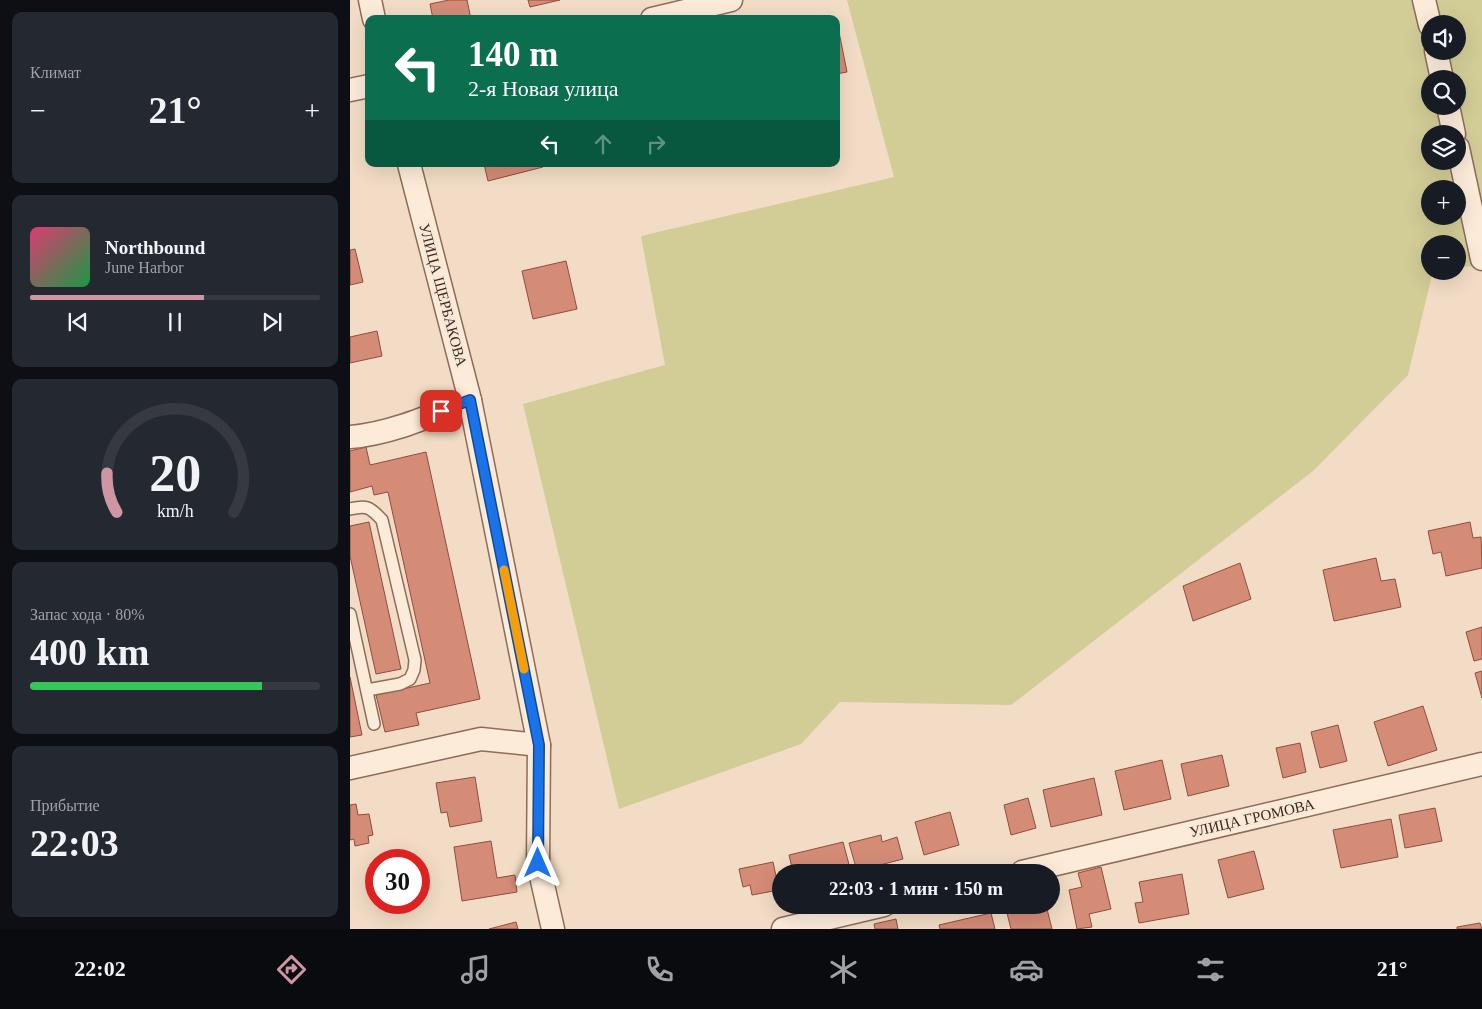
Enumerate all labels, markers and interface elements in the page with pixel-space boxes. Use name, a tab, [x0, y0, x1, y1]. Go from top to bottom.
map controls	[1421, 15, 1466, 280]
button: sound	[1421, 15, 1466, 60]
icon: left	[385, 35, 450, 100]
text: 140 m	[468, 35, 558, 74]
text: Климат	[30, 64, 81, 81]
button: search	[1421, 70, 1466, 115]
text: 2-я Новая улица	[468, 76, 619, 101]
text: 21°	[148, 89, 202, 131]
text: −	[30, 95, 46, 126]
text: +	[304, 95, 320, 126]
button: layers	[1421, 125, 1466, 170]
icon: left	[536, 130, 564, 158]
icon: ahead	[589, 130, 617, 158]
icon: right	[642, 130, 670, 158]
button: +	[1421, 180, 1466, 225]
street label: УЛИЦА ЩЕРБАКОВА	[416, 222, 470, 369]
button: −	[1421, 235, 1466, 280]
text: Northbound	[105, 237, 205, 258]
text: June Harbor	[105, 259, 184, 276]
icon: previous	[64, 308, 92, 336]
icon: pause	[161, 308, 189, 336]
icon: next	[258, 308, 286, 336]
pin	[420, 390, 462, 432]
icon: arrive	[427, 397, 455, 425]
text: 20	[149, 445, 201, 502]
text: km/h	[157, 501, 193, 521]
text: Запас хода · 80%	[30, 606, 145, 623]
text: 400 km	[30, 631, 149, 673]
street label: УЛИЦА ГРОМОВА	[1188, 796, 1316, 840]
text: Прибытие	[30, 797, 100, 814]
text: 22:03	[30, 822, 119, 864]
position arrow	[511, 836, 563, 888]
speed limit sign: 30	[365, 849, 430, 914]
text: 22:03 · 1 мин · 150 m	[829, 878, 1003, 899]
icon: directions	[274, 952, 309, 987]
icon: music	[458, 952, 493, 987]
icon: phone	[642, 952, 677, 987]
icon: climate	[826, 952, 861, 987]
icon: car	[1009, 952, 1044, 987]
icon: filters	[1193, 952, 1228, 987]
text: 22:02	[74, 956, 126, 981]
text: 21°	[1377, 956, 1408, 981]

